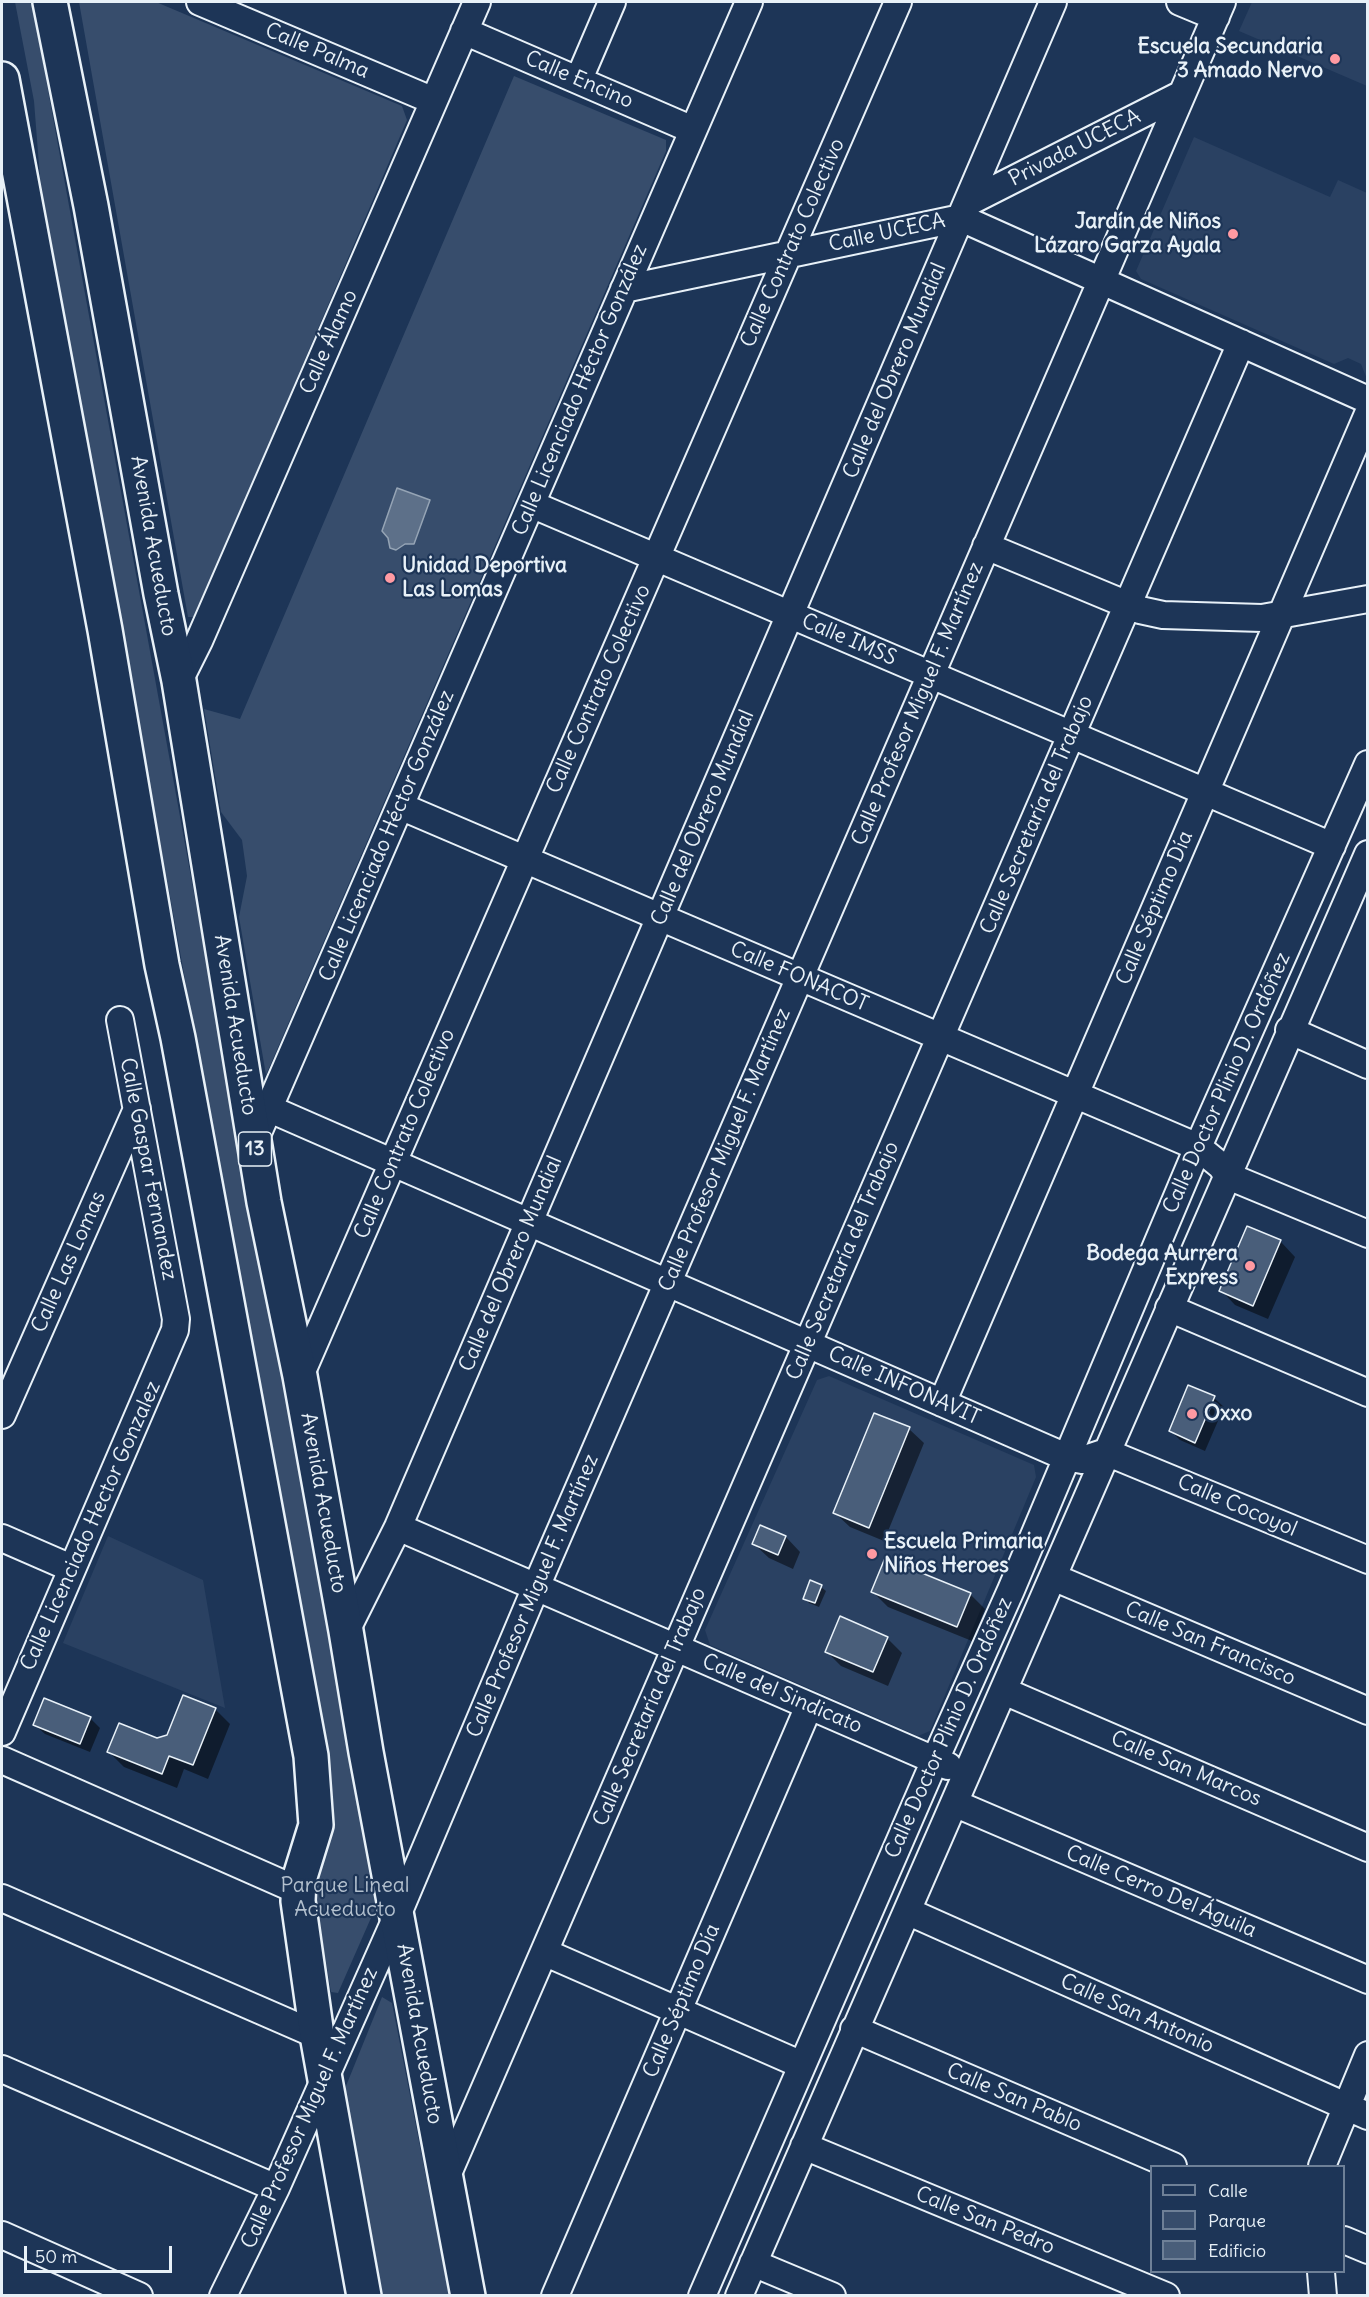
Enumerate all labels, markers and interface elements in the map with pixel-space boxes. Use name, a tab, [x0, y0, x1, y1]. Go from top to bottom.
street label: Calle Palma	[261, 18, 373, 84]
place label: Escuela Secundaria 3 Amado Nervo	[1138, 34, 1323, 84]
street label: Calle Encino	[521, 46, 637, 114]
marker: Escuela Secundaria 3 Amado Nervo	[1328, 52, 1342, 66]
street label: Privada UCECA	[1005, 104, 1145, 192]
street label: Calle Contrato Colectivo	[736, 135, 850, 351]
street label: Calle UCECA	[826, 208, 948, 258]
place label: Jardín de Niños Lázaro Garza Ayala	[1034, 209, 1221, 259]
marker: Jardín de Niños Lázaro Garza Ayala	[1226, 227, 1240, 241]
street label: Calle Licenciado Héctor González	[507, 240, 653, 540]
street label: Calle del Obrero Mundial	[838, 259, 952, 483]
street label: Calle Álamo	[295, 286, 363, 398]
street label: Avenida Acueducto	[125, 454, 181, 638]
place label: Unidad Deportiva Las Lomas	[402, 553, 567, 603]
street label: Calle Profesor Miguel F. Martínez	[847, 559, 989, 849]
marker: Unidad Deportiva Las Lomas	[383, 571, 397, 585]
street label: Calle Contrato Colectivo	[542, 581, 656, 797]
street label: Calle IMSS	[798, 609, 900, 671]
street label: Calle Licenciado Héctor González	[314, 686, 460, 986]
street label: Calle Secretaría del Trabajo	[975, 692, 1099, 938]
street label: Calle del Obrero Mundial	[646, 706, 760, 930]
street label: Calle Séptimo Día	[1111, 827, 1199, 989]
street label: Avenida Acueducto	[208, 933, 262, 1117]
street label: Calle FONACOT	[726, 937, 872, 1017]
street label: Calle Doctor Plinio D. Ordóñez	[1158, 949, 1296, 1217]
street label: Calle Profesor Miguel F. Martínez	[654, 1005, 796, 1295]
street label: Calle Contrato Colectivo	[349, 1025, 461, 1243]
street label: Calle Gaspar Fernandez	[114, 1056, 182, 1282]
road number: 13	[238, 1132, 272, 1166]
street label: Calle Secretaría del Trabajo	[781, 1138, 905, 1384]
street label: Calle del Obrero Mundial	[454, 1152, 568, 1376]
street label: Calle Las Lomas	[27, 1187, 111, 1337]
place label: Bodega Aurrera Express	[1086, 1241, 1238, 1291]
marker: Bodega Aurrera Express	[1243, 1259, 1257, 1273]
street label: Calle INFONAVIT	[824, 1341, 984, 1431]
street label: Calle Licenciado Hector Gonzalez	[16, 1377, 166, 1675]
place label: Oxxo	[1204, 1401, 1252, 1427]
marker: Oxxo	[1185, 1407, 1199, 1421]
street label: Avenida Acueducto	[295, 1411, 351, 1595]
street label: Calle Profesor Miguel F. Martínez	[462, 1451, 604, 1741]
street label: Calle Cocoyol	[1173, 1469, 1301, 1543]
place label: Escuela Primaria Niños Heroes	[884, 1529, 1043, 1579]
marker: Escuela Primaria Niños Heroes	[865, 1547, 879, 1561]
street label: Calle Secretaría del Trabajo	[588, 1584, 712, 1830]
street label: Calle Doctor Plinio D. Ordóñez	[880, 1594, 1018, 1862]
street label: Calle San Francisco	[1121, 1597, 1299, 1691]
street label: Calle del Sindicato	[698, 1649, 866, 1739]
street label: Calle San Marcos	[1107, 1726, 1265, 1812]
street label: Calle Cerro Del Águila	[1062, 1840, 1260, 1944]
park label: Parque Lineal Acueducto	[281, 1873, 409, 1923]
street label: Calle Séptimo Día	[638, 1920, 726, 2082]
street label: Avenida Acueducto	[391, 1942, 447, 2126]
street label: Calle Profesor Miguel F. Martínez	[236, 1963, 384, 2253]
street label: Calle San Antonio	[1056, 1969, 1218, 2059]
street label: Calle San Pablo	[943, 2058, 1085, 2138]
legend	[1150, 2165, 1345, 2273]
text: Calle	[1208, 2179, 1248, 2202]
street label: Calle San Pedro	[912, 2182, 1058, 2260]
text: Parque	[1208, 2209, 1266, 2232]
scale bar	[27, 2234, 176, 2272]
text: Edificio	[1208, 2239, 1266, 2262]
text: 50 m	[35, 2245, 77, 2268]

